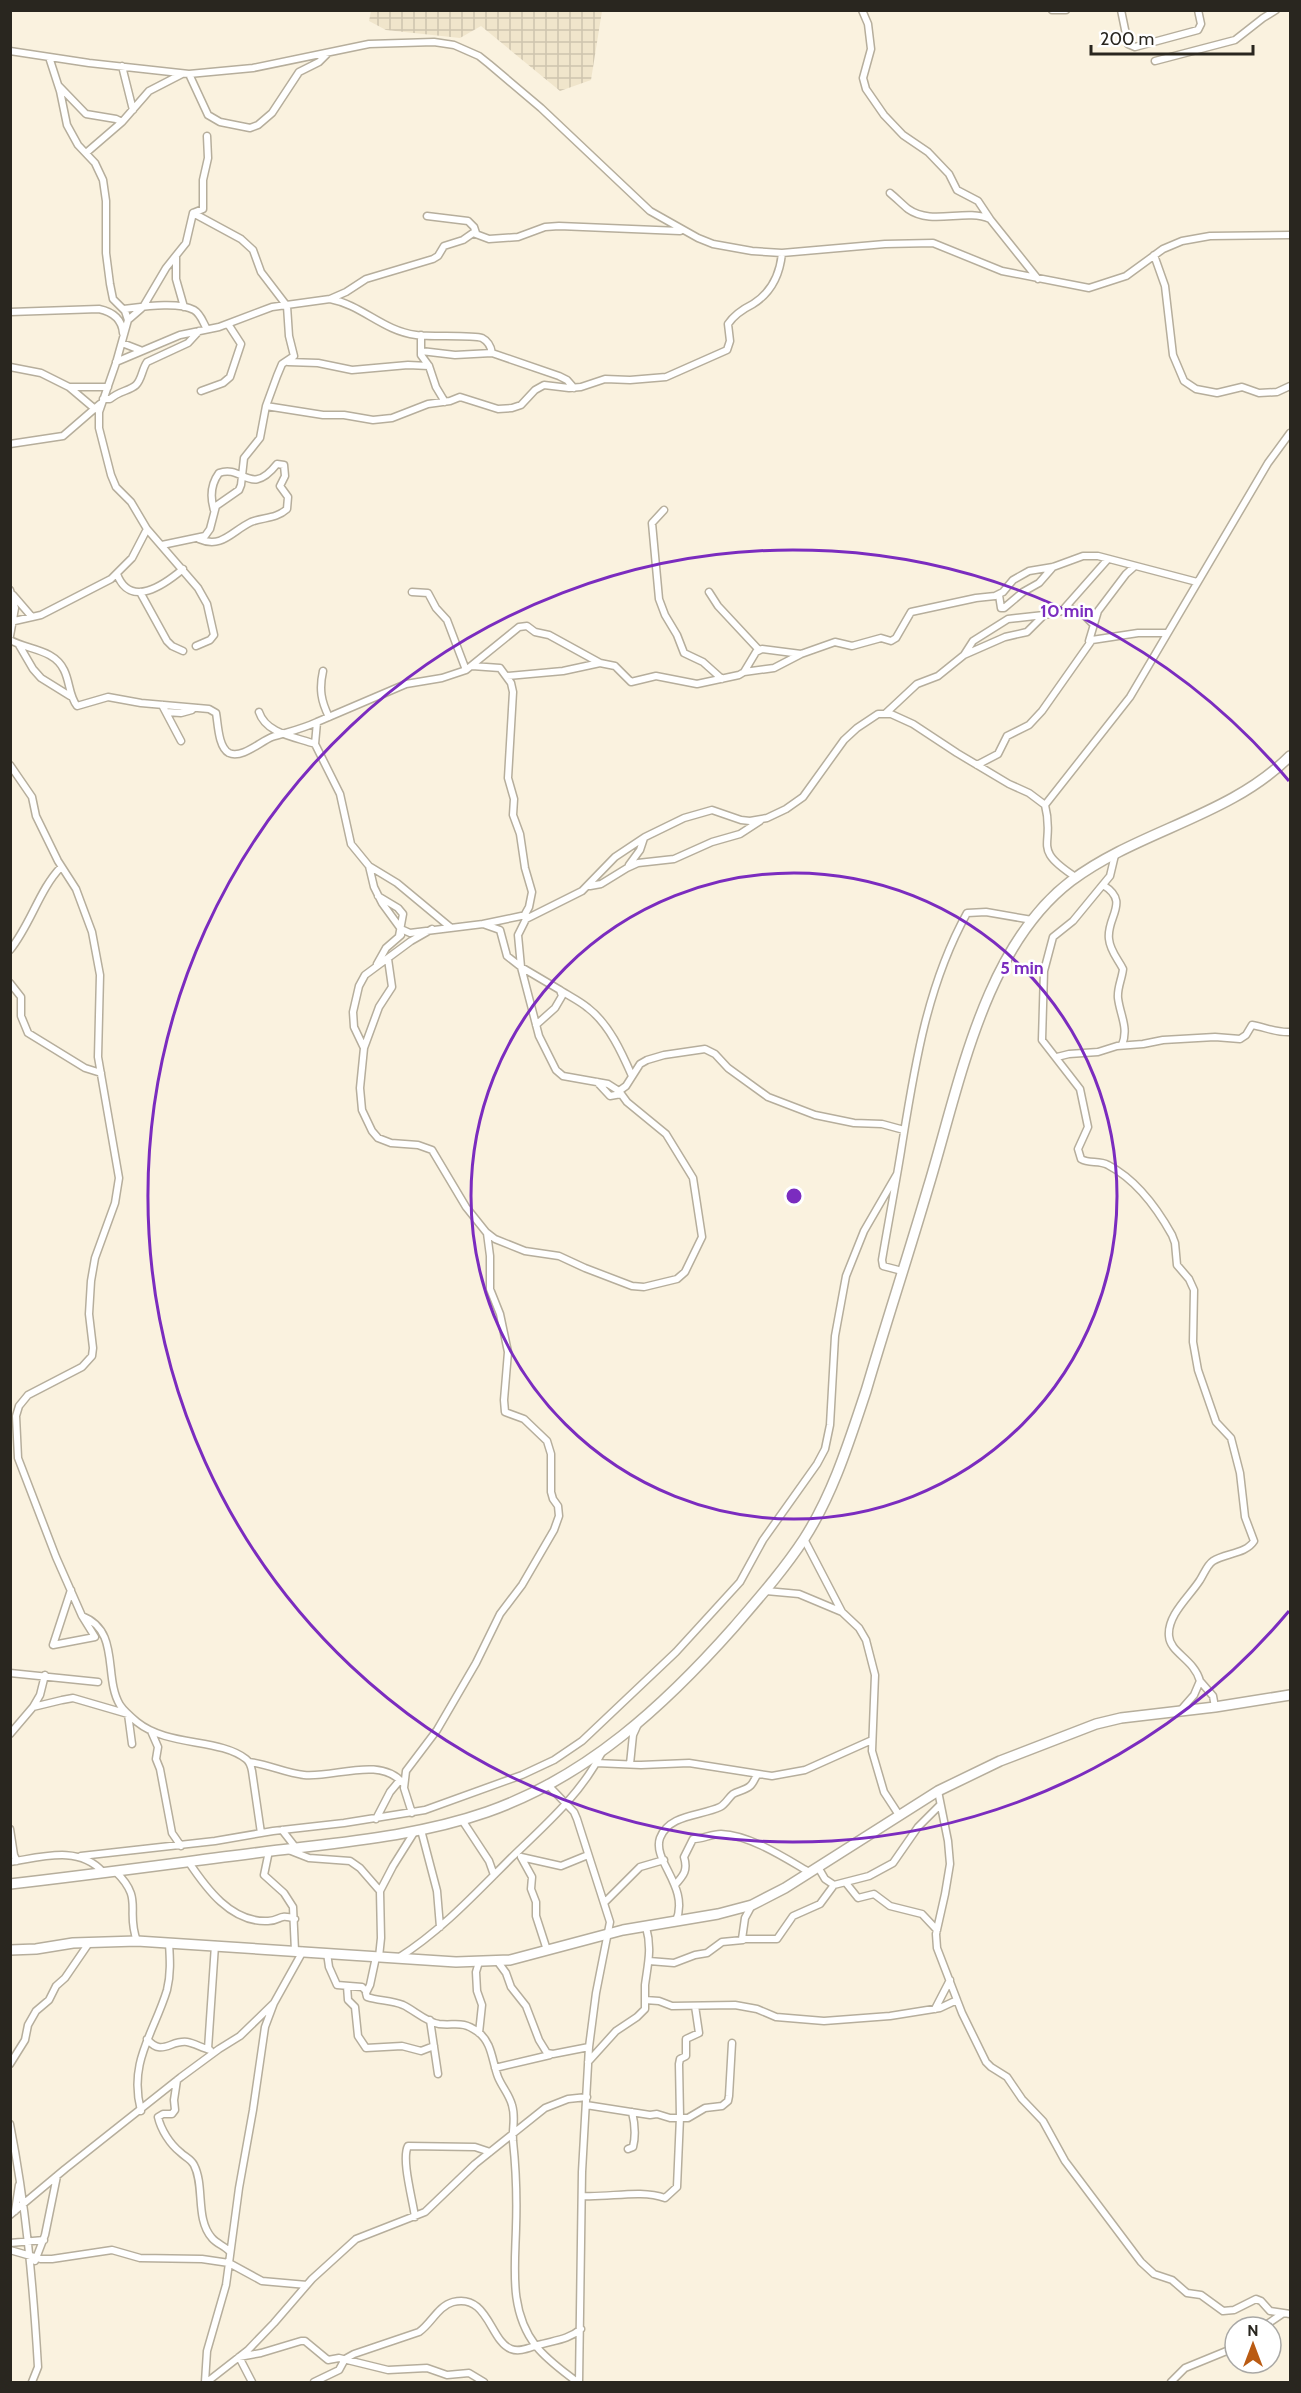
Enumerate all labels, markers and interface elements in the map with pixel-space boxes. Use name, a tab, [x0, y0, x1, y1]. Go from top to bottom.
scale bar	[1091, 18, 1253, 56]
text: 200 m	[1100, 28, 1154, 50]
text: 10 min	[1040, 600, 1094, 622]
text: 5 min	[1000, 957, 1044, 979]
centre of rings	[784, 1186, 804, 1206]
north arrow	[1223, 2315, 1283, 2375]
text: N	[1247, 2321, 1259, 2340]

